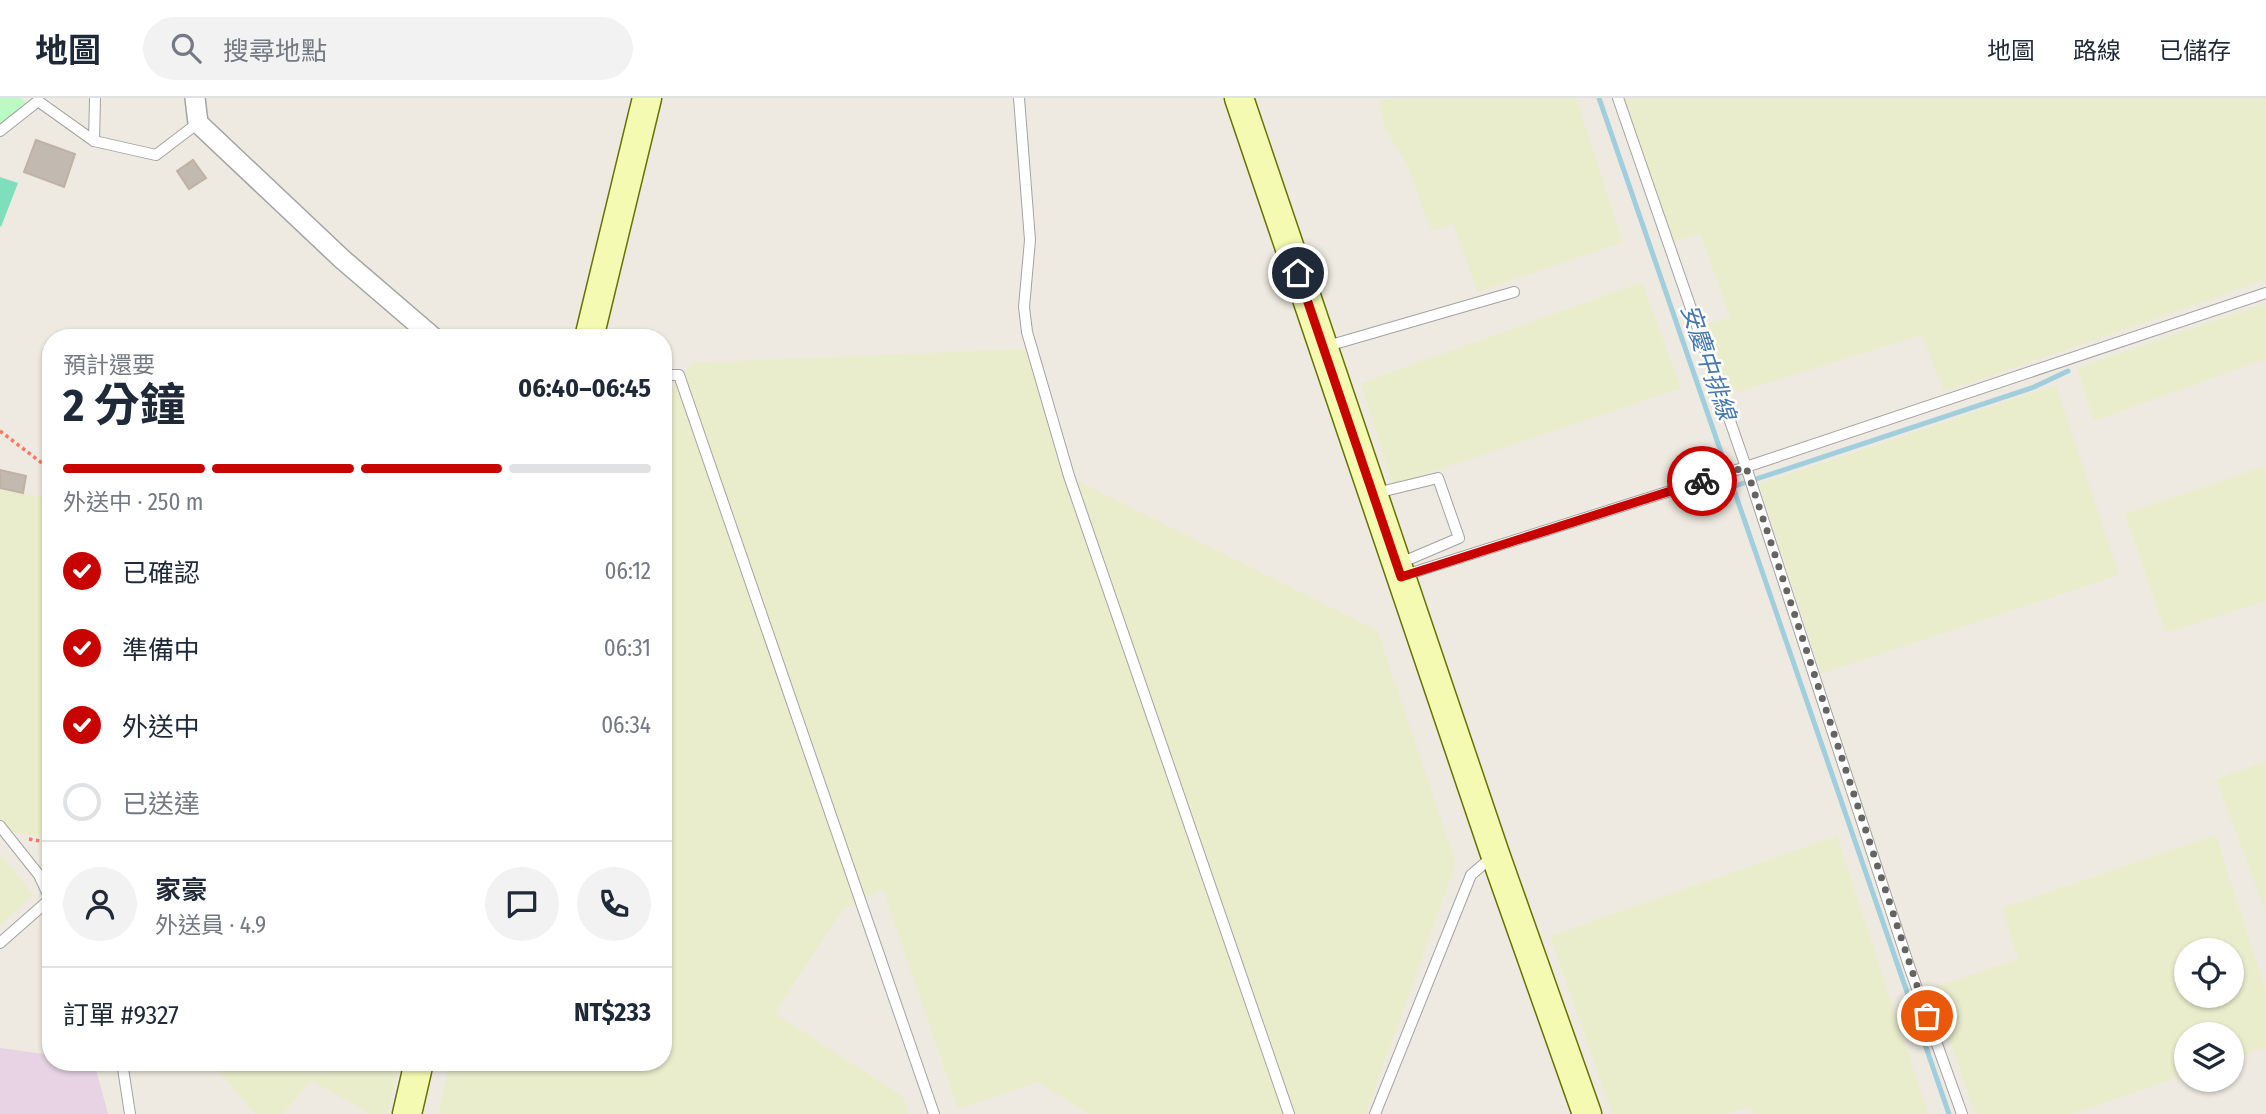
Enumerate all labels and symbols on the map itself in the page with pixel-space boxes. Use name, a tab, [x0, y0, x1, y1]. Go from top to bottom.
pin	[1268, 243, 1328, 303]
water label: 安慶中排線	[1675, 301, 1742, 426]
courier	[1667, 446, 1737, 516]
pin	[1897, 986, 1957, 1046]

